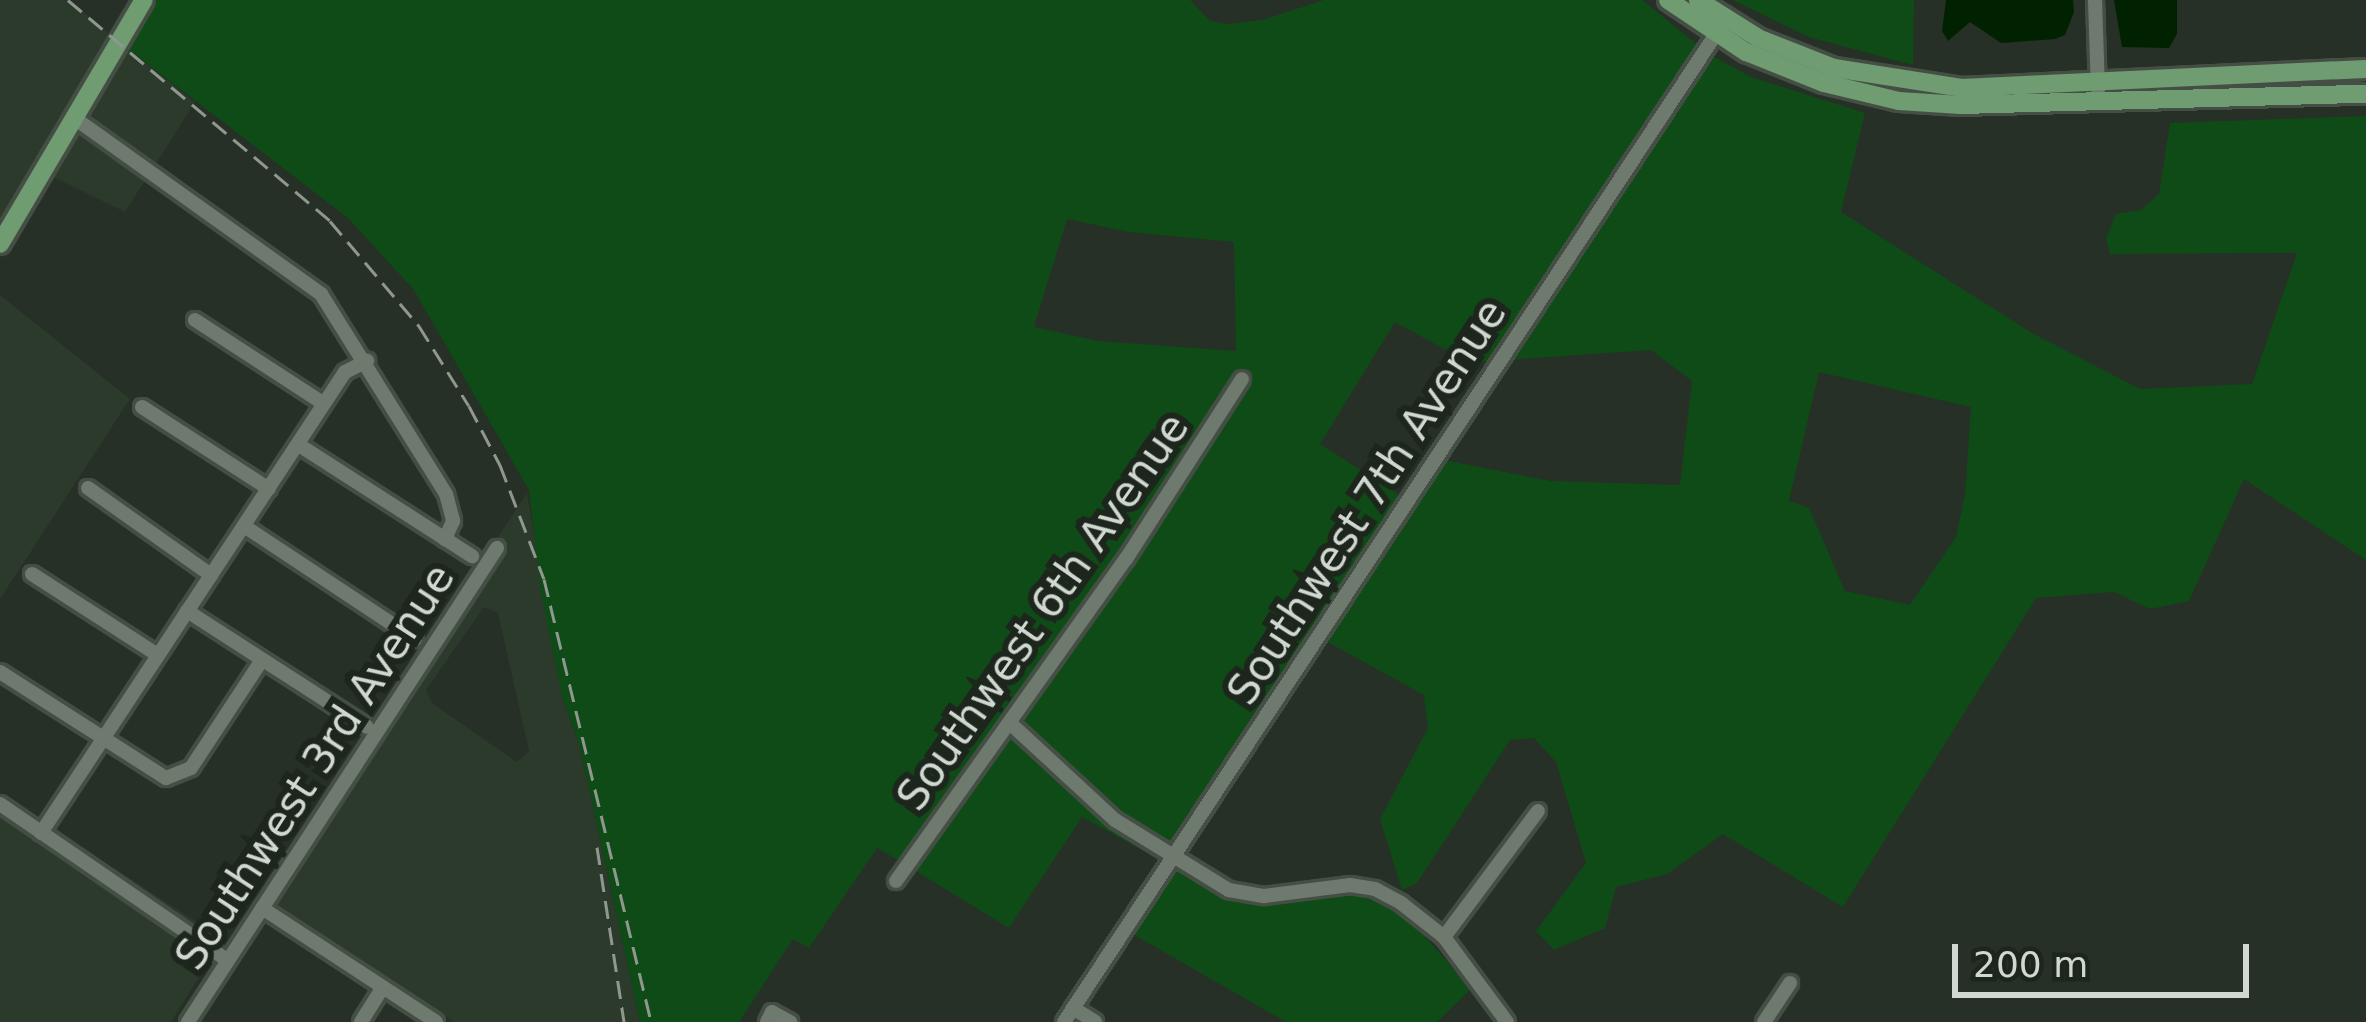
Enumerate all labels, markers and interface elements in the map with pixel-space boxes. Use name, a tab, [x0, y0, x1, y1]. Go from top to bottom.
street label: Southwest 7th Avenue	[1217, 290, 1517, 714]
street label: Southwest 6th Avenue	[887, 404, 1199, 820]
street label: Southwest 3rd Avenue	[165, 555, 465, 979]
scale bar	[1958, 920, 2255, 994]
text: 200 m	[1973, 944, 2088, 985]

